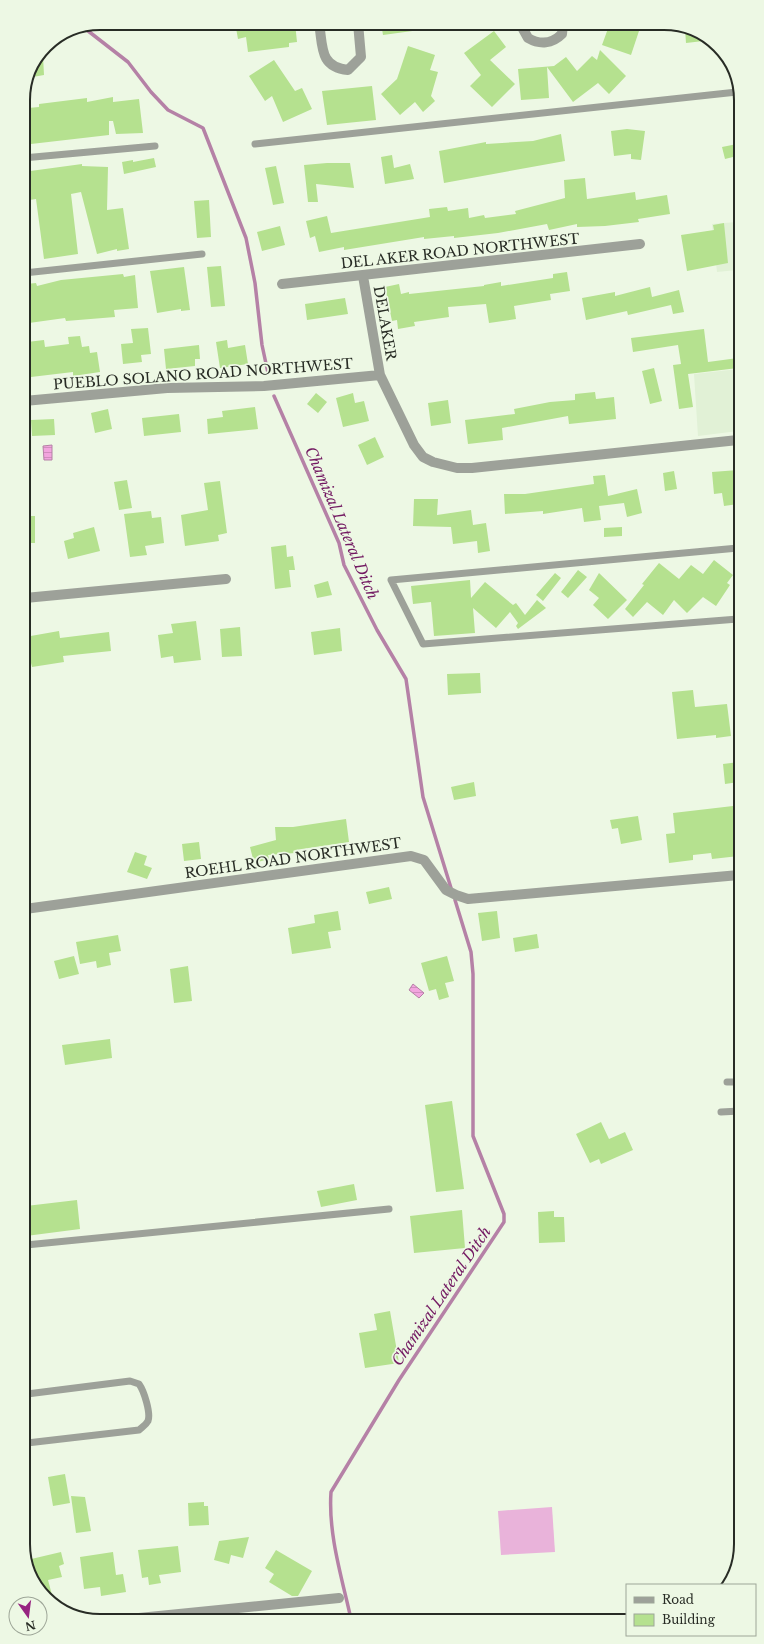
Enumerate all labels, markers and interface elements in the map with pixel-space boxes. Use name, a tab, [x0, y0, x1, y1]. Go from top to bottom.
street label: DEL AKER ROAD NORTHWEST	[340, 230, 580, 272]
street label: DELAKER	[370, 284, 401, 363]
street label: PUEBLO SOLANO ROAD NORTHWEST	[52, 355, 354, 393]
water label: Chamizal Lateral Ditch	[301, 444, 383, 603]
street label: ROEHL ROAD NORTHWEST	[183, 834, 403, 882]
water label: Chamizal Lateral Ditch	[387, 1222, 495, 1369]
legend	[626, 1584, 756, 1636]
text: Road	[662, 1592, 694, 1607]
north arrow	[8, 1596, 48, 1636]
text: Building	[662, 1612, 716, 1627]
text: N	[23, 1618, 37, 1634]

